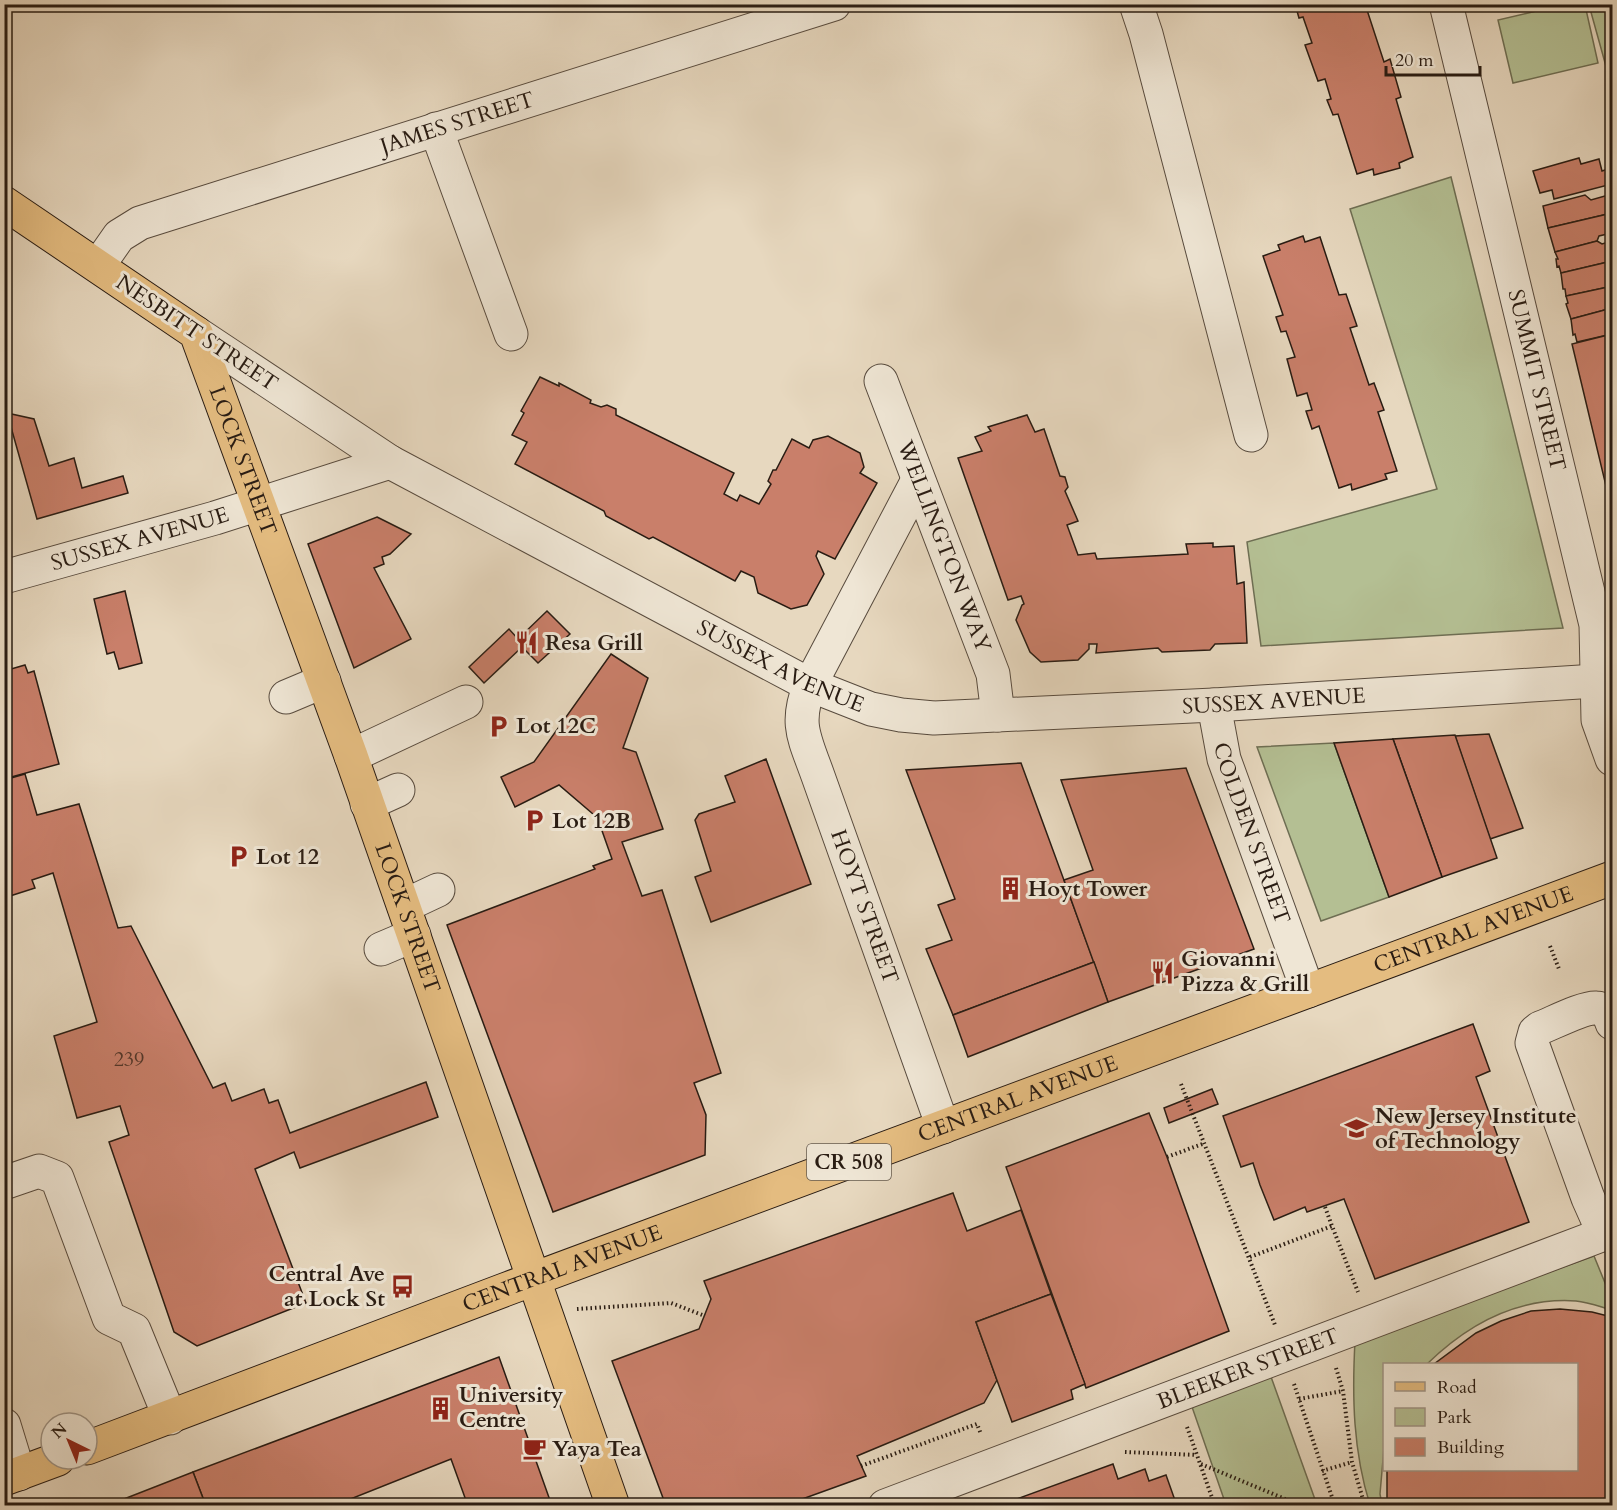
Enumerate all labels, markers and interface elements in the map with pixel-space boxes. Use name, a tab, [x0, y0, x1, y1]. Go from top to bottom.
scale bar	[1386, 39, 1480, 77]
text: 20 m	[1395, 48, 1434, 73]
street label: JAMES STREET	[374, 84, 538, 162]
street label: NESBITT STREET	[110, 268, 284, 398]
street label: SUMMIT STREET	[1500, 286, 1573, 474]
street label: LOCK STREET	[202, 382, 284, 540]
street label: WELLINGTON WAY	[890, 435, 998, 657]
street label: SUSSEX AVENUE	[47, 500, 233, 578]
street label: SUSSEX AVENUE	[691, 613, 869, 720]
place label: Resa Grill	[545, 628, 643, 658]
restaurant icon: Resa Grill	[514, 630, 540, 656]
street label: SUSSEX AVENUE	[1181, 681, 1366, 721]
place label: Lot 12C	[516, 711, 596, 741]
parking icon: Lot 12C	[485, 713, 511, 739]
street label: COLDEN STREET	[1206, 740, 1298, 928]
place label: Lot 12B	[552, 806, 631, 836]
parking icon: Lot 12B	[521, 808, 547, 834]
street label: HOYT STREET	[823, 825, 906, 988]
street label: LOCK STREET	[368, 839, 448, 997]
place label: Lot 12	[256, 842, 319, 872]
parking icon: Lot 12	[225, 844, 251, 870]
place label: Hoyt Tower	[1028, 874, 1147, 904]
building icon: Hoyt Tower	[997, 876, 1023, 902]
street label: CENTRAL AVENUE	[1369, 879, 1577, 980]
place label: Giovanni Pizza & Grill	[1181, 944, 1310, 999]
restaurant icon: Giovanni Pizza & Grill	[1150, 959, 1176, 985]
house number: 239	[114, 1046, 144, 1073]
street label: CENTRAL AVENUE	[913, 1048, 1122, 1150]
place label: New Jersey Institute of Technology	[1375, 1101, 1577, 1156]
school or university icon: New Jersey Institute of Technology	[1344, 1116, 1370, 1142]
road number: CR 508	[807, 1144, 891, 1180]
street label: CENTRAL AVENUE	[458, 1218, 666, 1319]
place label: Central Ave at Lock St	[268, 1259, 385, 1314]
bus stop icon: Central Ave at Lock St	[390, 1274, 416, 1300]
street label: BLEEKER STREET	[1153, 1321, 1343, 1417]
legend	[1383, 1363, 1578, 1471]
text: Road	[1437, 1375, 1477, 1400]
place label: University Centre	[459, 1380, 564, 1435]
building icon: University Centre	[428, 1395, 454, 1421]
text: Park	[1437, 1405, 1472, 1430]
north arrow	[39, 1411, 99, 1471]
text: N	[47, 1418, 72, 1444]
place label: Yaya Tea	[552, 1434, 642, 1464]
text: Building	[1437, 1435, 1505, 1460]
cafe icon: Yaya Tea	[521, 1436, 547, 1462]

